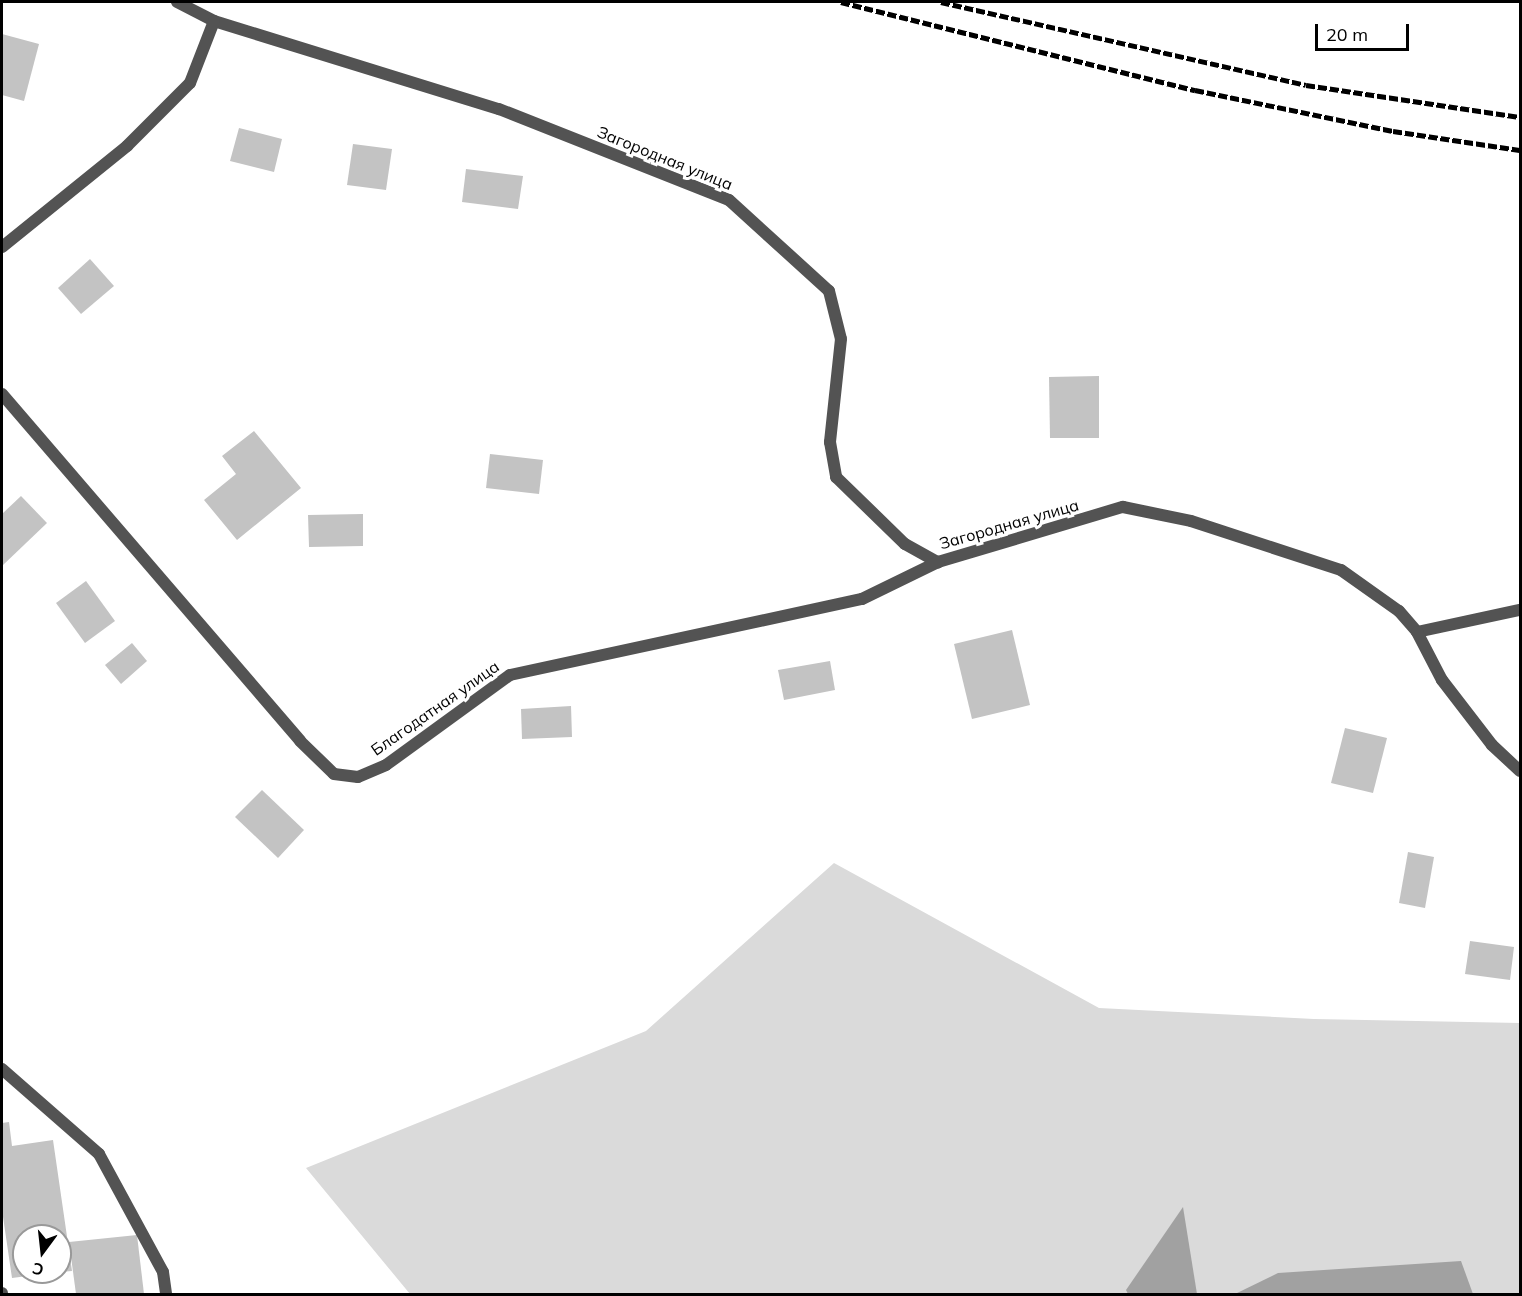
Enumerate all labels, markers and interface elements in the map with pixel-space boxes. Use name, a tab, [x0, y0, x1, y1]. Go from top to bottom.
scale bar	[1318, 12, 1412, 50]
text: 20 m	[1326, 23, 1368, 46]
street label: Загородная улица	[594, 122, 736, 194]
street label: Загородная улица	[937, 495, 1081, 553]
street label: Благодатная улица	[367, 657, 503, 759]
north arrow	[12, 1224, 72, 1284]
text: С	[30, 1258, 46, 1281]

